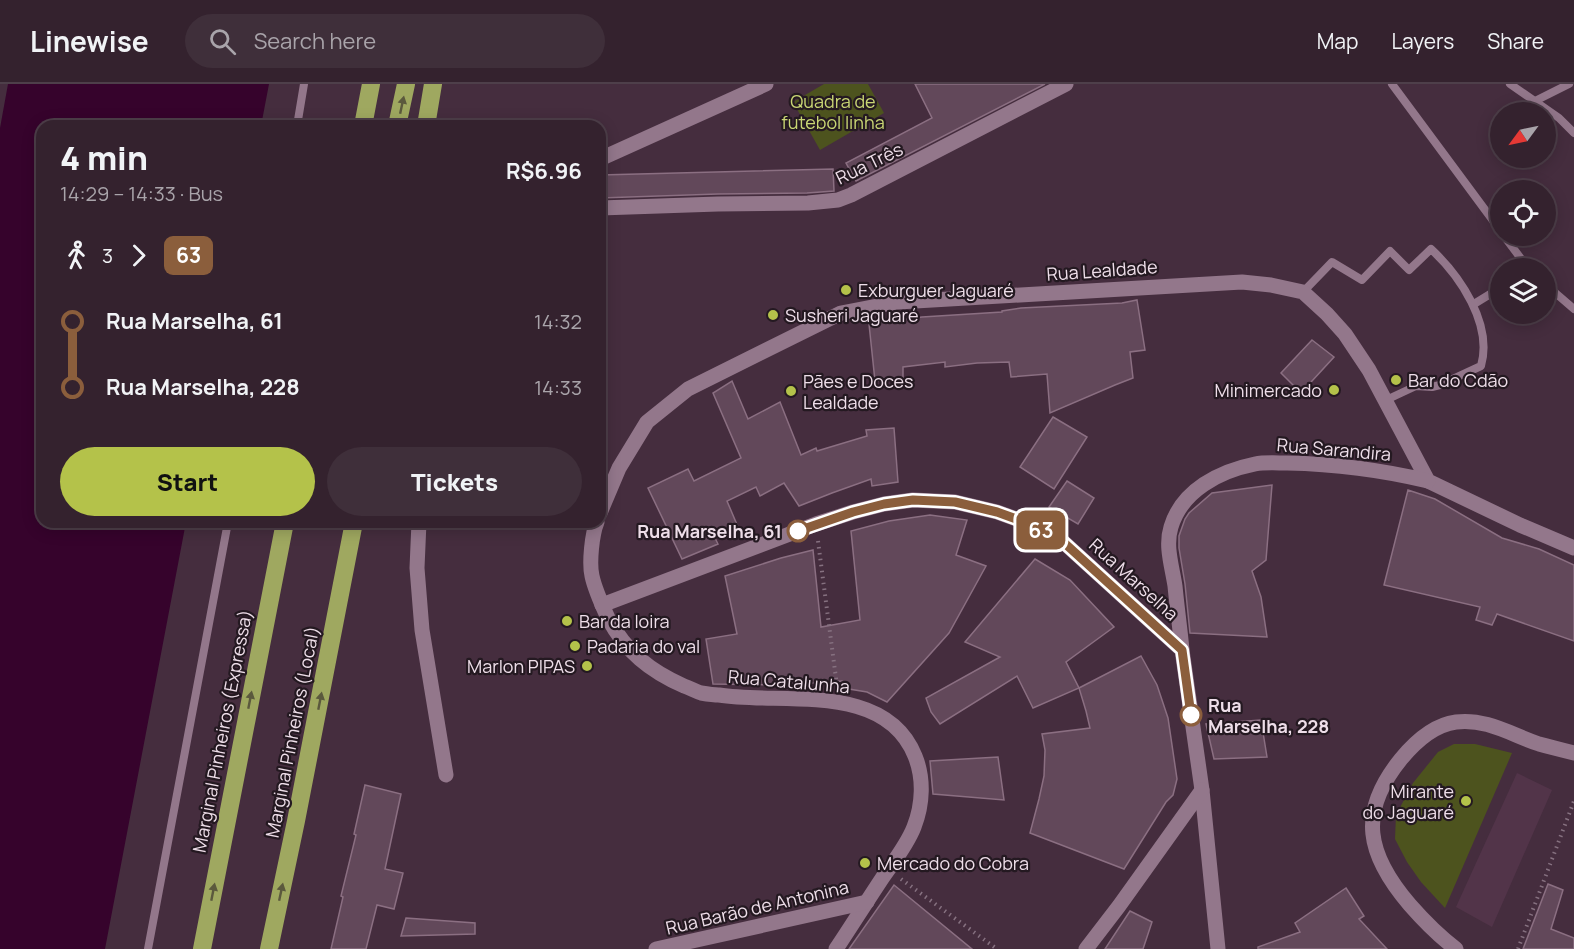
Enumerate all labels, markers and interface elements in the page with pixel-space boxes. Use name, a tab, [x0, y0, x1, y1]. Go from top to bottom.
search box	[185, 14, 605, 68]
text: Linewise	[30, 22, 149, 60]
icon: search	[206, 25, 239, 58]
text: Search here	[254, 26, 376, 56]
text: Map	[1317, 27, 1358, 55]
text: Layers	[1391, 27, 1454, 55]
text: Share	[1487, 27, 1544, 55]
park label: Quadra de futebol linha	[781, 89, 885, 134]
one-way arrow	[397, 96, 407, 114]
north arrow	[1490, 102, 1556, 168]
map controls	[1490, 102, 1556, 324]
text: 4 min	[60, 135, 148, 180]
street label: Rua Três	[831, 136, 907, 190]
text: R$6.96	[506, 156, 582, 186]
text: 14:29 – 14:33 · Bus	[60, 180, 223, 207]
button: locate	[1490, 180, 1556, 246]
icon: walk	[60, 239, 93, 272]
icon: forward	[122, 239, 155, 272]
text: 63	[176, 241, 201, 269]
text: 3	[102, 242, 113, 269]
street label: Rua Lealdade	[1046, 254, 1158, 286]
button: layers	[1490, 258, 1556, 324]
place label: Exburguer Jaguaré	[858, 278, 1014, 302]
marker: Exburguer Jaguaré	[839, 283, 853, 297]
place label: Susheri Jaguaré	[785, 303, 918, 327]
text: Rua Marselha, 61	[106, 306, 283, 336]
text: 14:32	[534, 308, 582, 335]
marker: Susheri Jaguaré	[766, 308, 780, 322]
place label: Bar do Cdão	[1408, 368, 1508, 392]
place label: Pães e Doces Lealdade	[803, 369, 914, 414]
text: Rua Marselha, 228	[106, 372, 300, 402]
marker: Bar do Cdão	[1389, 373, 1403, 387]
text: 14:33	[534, 374, 582, 401]
place label: Minimercado	[1215, 378, 1322, 402]
marker: Minimercado	[1327, 383, 1341, 397]
marker: Pães e Doces Lealdade	[784, 384, 798, 398]
street label: Rua Sarandira	[1276, 432, 1392, 466]
button: Start	[60, 447, 315, 516]
button: Tickets	[327, 447, 582, 516]
line badge: 63	[1014, 510, 1068, 550]
text: 63	[1028, 516, 1054, 544]
place label: Rua Marselha, 61	[637, 519, 782, 543]
marker: Rua Marselha, 61	[787, 520, 809, 542]
street label: Rua Marselha	[1084, 533, 1184, 625]
street label: Marginal Pinheiros (Expressa)	[187, 608, 257, 854]
place label: Bar da loira	[579, 609, 670, 633]
marker: Bar da loira	[560, 614, 574, 628]
street label: Marginal Pinheiros (Local)	[260, 624, 324, 840]
place label: Padaria do val	[587, 634, 700, 658]
marker: Padaria do val	[568, 639, 582, 653]
place label: Marlon PIPAS	[467, 654, 575, 678]
marker: Marlon PIPAS	[580, 659, 594, 673]
street label: Rua Catalunha	[727, 664, 851, 698]
one-way arrow	[246, 690, 255, 709]
one-way arrow	[316, 691, 325, 710]
place label: Rua Marselha, 228	[1208, 693, 1329, 738]
marker: Rua Marselha, 228	[1180, 704, 1202, 726]
place label: Mirante do Jaguaré	[1362, 779, 1454, 824]
marker: Mirante do Jaguaré	[1459, 794, 1473, 808]
place label: Mercado do Cobra	[877, 851, 1029, 875]
marker: Mercado do Cobra	[858, 856, 872, 870]
street label: Rua Barão de Antonina	[663, 874, 851, 940]
one-way arrow	[209, 882, 218, 901]
one-way arrow	[277, 882, 286, 901]

